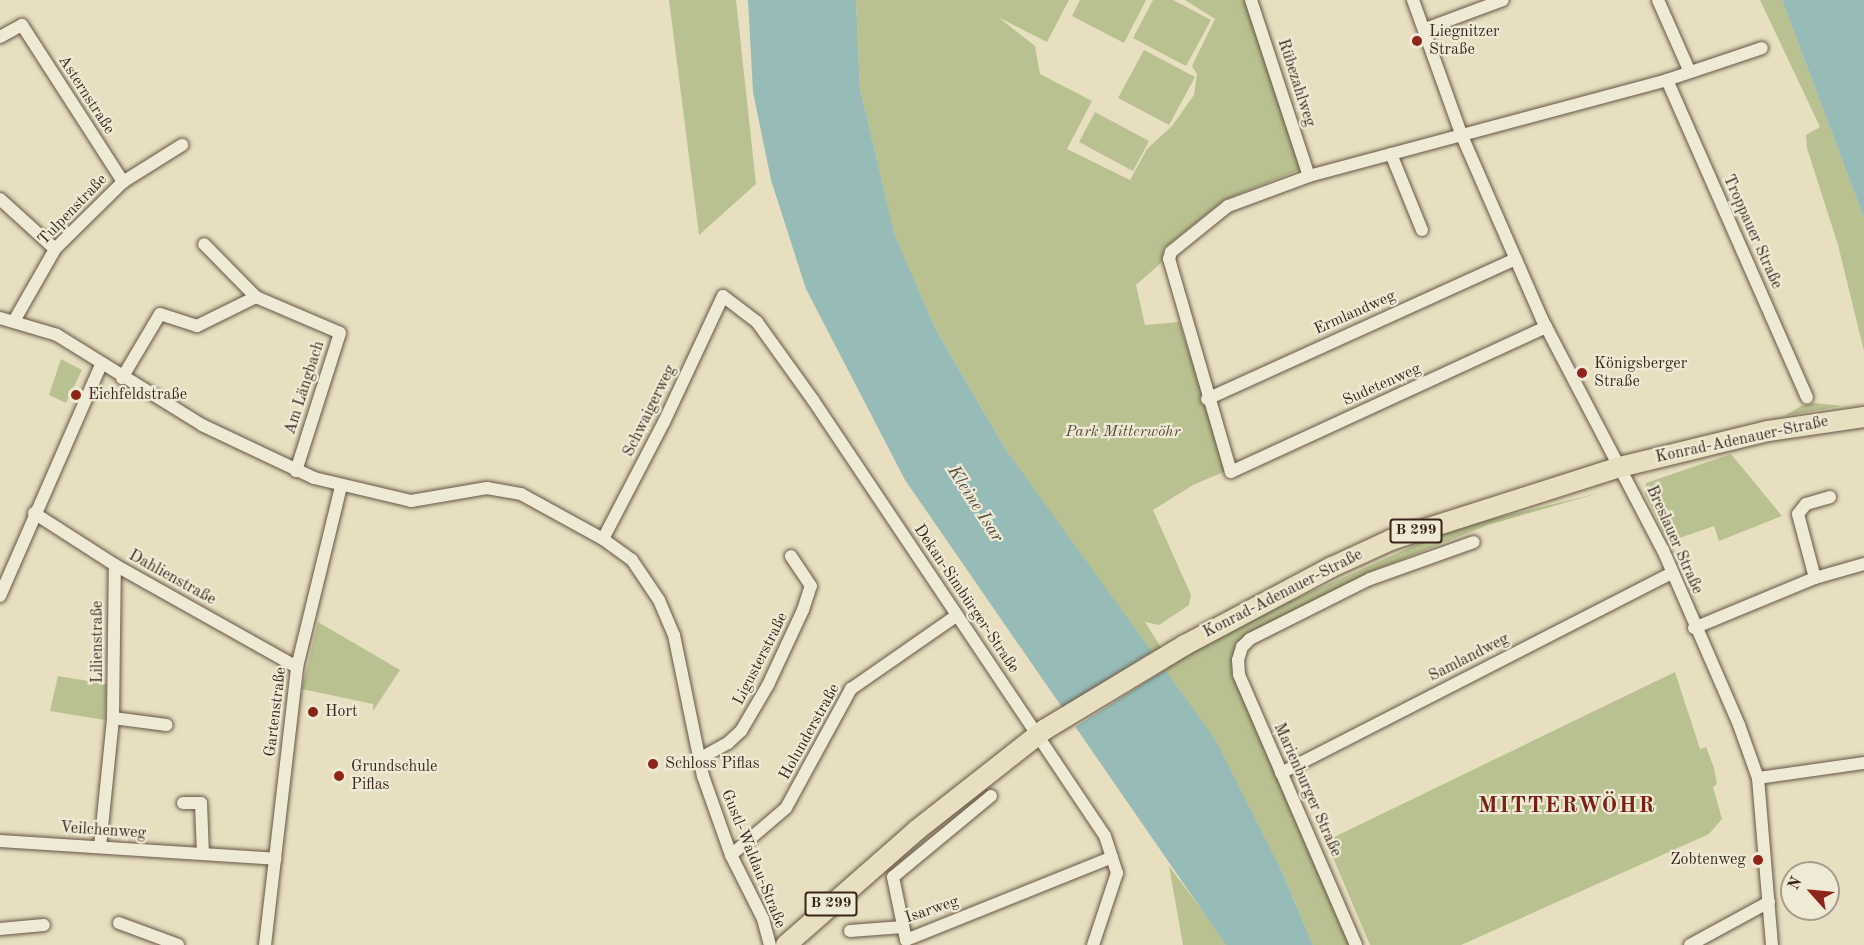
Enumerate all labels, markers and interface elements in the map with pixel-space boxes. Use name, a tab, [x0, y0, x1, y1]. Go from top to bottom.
place label: Liegnitzer Straße	[1429, 22, 1500, 60]
marker: Liegnitzer Straße	[1410, 34, 1424, 48]
street label: Rübezahlweg	[1273, 37, 1319, 129]
street label: Asternstraße	[53, 52, 119, 138]
street label: Tulpenstraße	[34, 170, 112, 250]
street label: Troppauer Straße	[1718, 172, 1786, 292]
street label: Ermlandweg	[1311, 287, 1399, 339]
street label: Am Längbach	[281, 339, 329, 437]
place label: Königsberger Straße	[1594, 354, 1687, 392]
street label: Sudetenweg	[1340, 359, 1424, 411]
street label: Schwaigerweg	[619, 362, 681, 460]
marker: Königsberger Straße	[1575, 366, 1589, 380]
place label: Eichfeldstraße	[88, 385, 187, 405]
marker: Eichfeldstraße	[69, 388, 83, 402]
street label: Konrad-Adenauer-Straße	[1654, 412, 1830, 468]
park label: Park Mitterwöhr	[1066, 422, 1180, 442]
water label: Kleine Isar	[942, 462, 1008, 546]
street label: Breslauer Straße	[1641, 483, 1707, 597]
road number: B 299	[1389, 519, 1443, 543]
street label: Dekan-Simbürger-Straße	[909, 521, 1023, 677]
street label: Konrad-Adenauer-Straße	[1200, 545, 1366, 643]
street label: Dahlienstraße	[125, 546, 219, 610]
street label: Lilienstraße	[88, 601, 108, 683]
street label: Ligusterstraße	[729, 609, 793, 709]
street label: Samlandweg	[1426, 630, 1512, 686]
street label: Gartenstraße	[261, 666, 291, 758]
street label: Holunderstraße	[776, 681, 844, 783]
place label: Hort	[325, 702, 358, 722]
marker: Hort	[306, 705, 320, 719]
street label: Marienburger Straße	[1269, 720, 1345, 860]
place label: Schloss Piflas	[665, 754, 760, 774]
place label: Grundschule Piflas	[351, 757, 437, 795]
marker: Schloss Piflas	[646, 757, 660, 771]
marker: Grundschule Piflas	[332, 769, 346, 783]
street label: Gustl-Waldau-Straße	[716, 787, 790, 931]
district label: MITTERWÖHR	[1478, 794, 1656, 820]
street label: Veilchenweg	[59, 818, 147, 844]
place label: Zobtenweg	[1670, 850, 1746, 870]
marker: Zobtenweg	[1751, 853, 1765, 867]
north arrow	[1780, 861, 1840, 921]
text: N	[1786, 875, 1806, 893]
road number: B 299	[804, 892, 858, 916]
street label: Isarweg	[903, 892, 961, 928]

